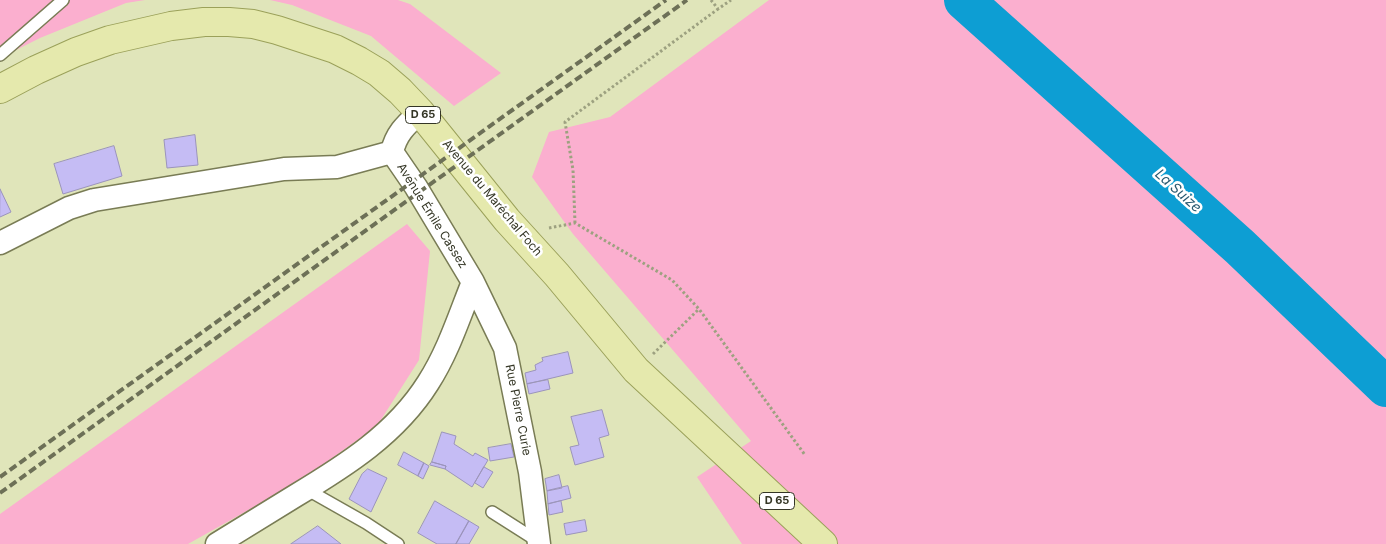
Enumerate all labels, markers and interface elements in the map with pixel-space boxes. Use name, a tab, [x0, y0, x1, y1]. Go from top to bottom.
road number: D 65	[406, 106, 440, 124]
street label: Avenue du Maréchal Foch	[439, 137, 545, 259]
street label: Avenue Émile Cassez	[394, 161, 470, 271]
water label: La Suize	[1151, 166, 1205, 216]
street label: Rue Pierre Curie	[502, 363, 534, 457]
road number: D 65	[760, 492, 794, 510]

